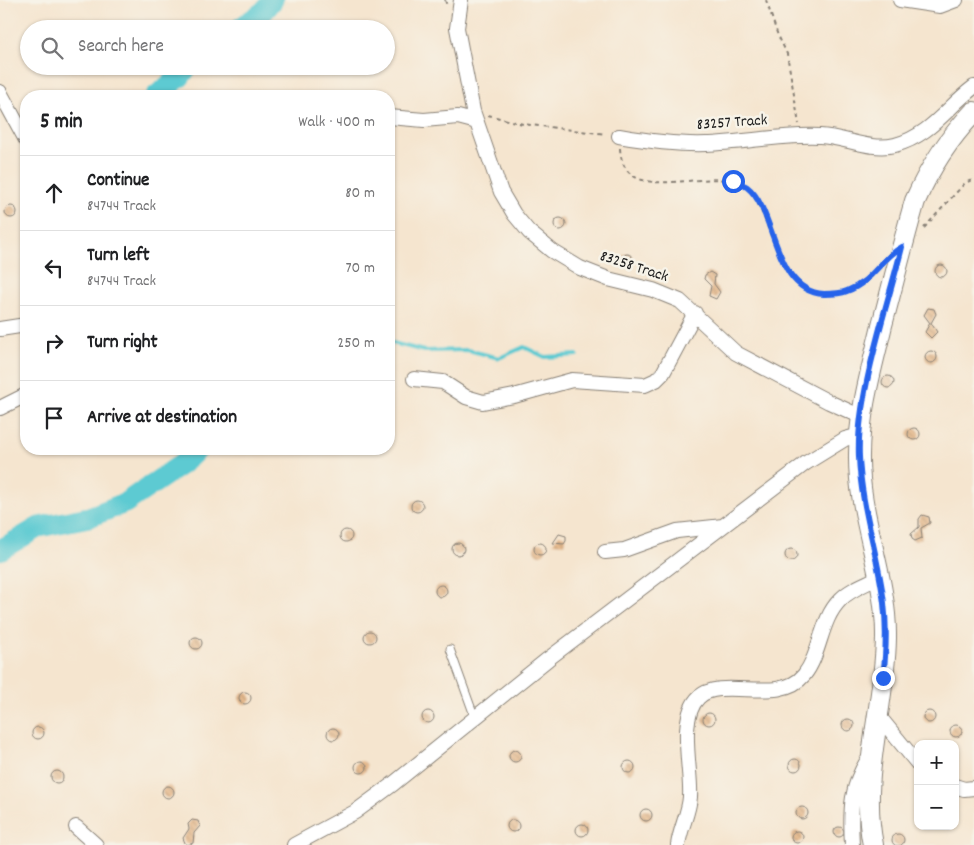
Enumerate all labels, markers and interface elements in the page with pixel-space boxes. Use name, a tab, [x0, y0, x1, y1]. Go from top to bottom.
search box	[20, 20, 395, 75]
icon: search	[38, 34, 66, 62]
text: Search here	[78, 34, 164, 61]
text: 5 min	[40, 108, 83, 138]
street label: 83257 Track	[696, 109, 768, 137]
text: Walk · 400 m	[298, 111, 375, 134]
text: Continue	[87, 168, 149, 195]
route start	[722, 170, 745, 193]
icon: ahead	[40, 179, 68, 207]
text: 80 m	[345, 182, 375, 205]
text: 84744 Track	[87, 195, 156, 218]
text: Turn left	[87, 243, 150, 270]
street label: 83258 Track	[597, 245, 671, 289]
icon: left	[40, 254, 68, 282]
text: 70 m	[345, 257, 375, 280]
text: 84744 Track	[87, 270, 156, 293]
icon: right	[40, 329, 68, 357]
text: Turn right	[87, 330, 158, 357]
text: 250 m	[337, 332, 375, 355]
icon: arrive	[40, 404, 68, 432]
text: Arrive at destination	[87, 405, 237, 432]
route end	[872, 667, 895, 690]
map controls	[914, 740, 959, 830]
button: +	[914, 740, 959, 785]
button: −	[914, 785, 959, 830]

